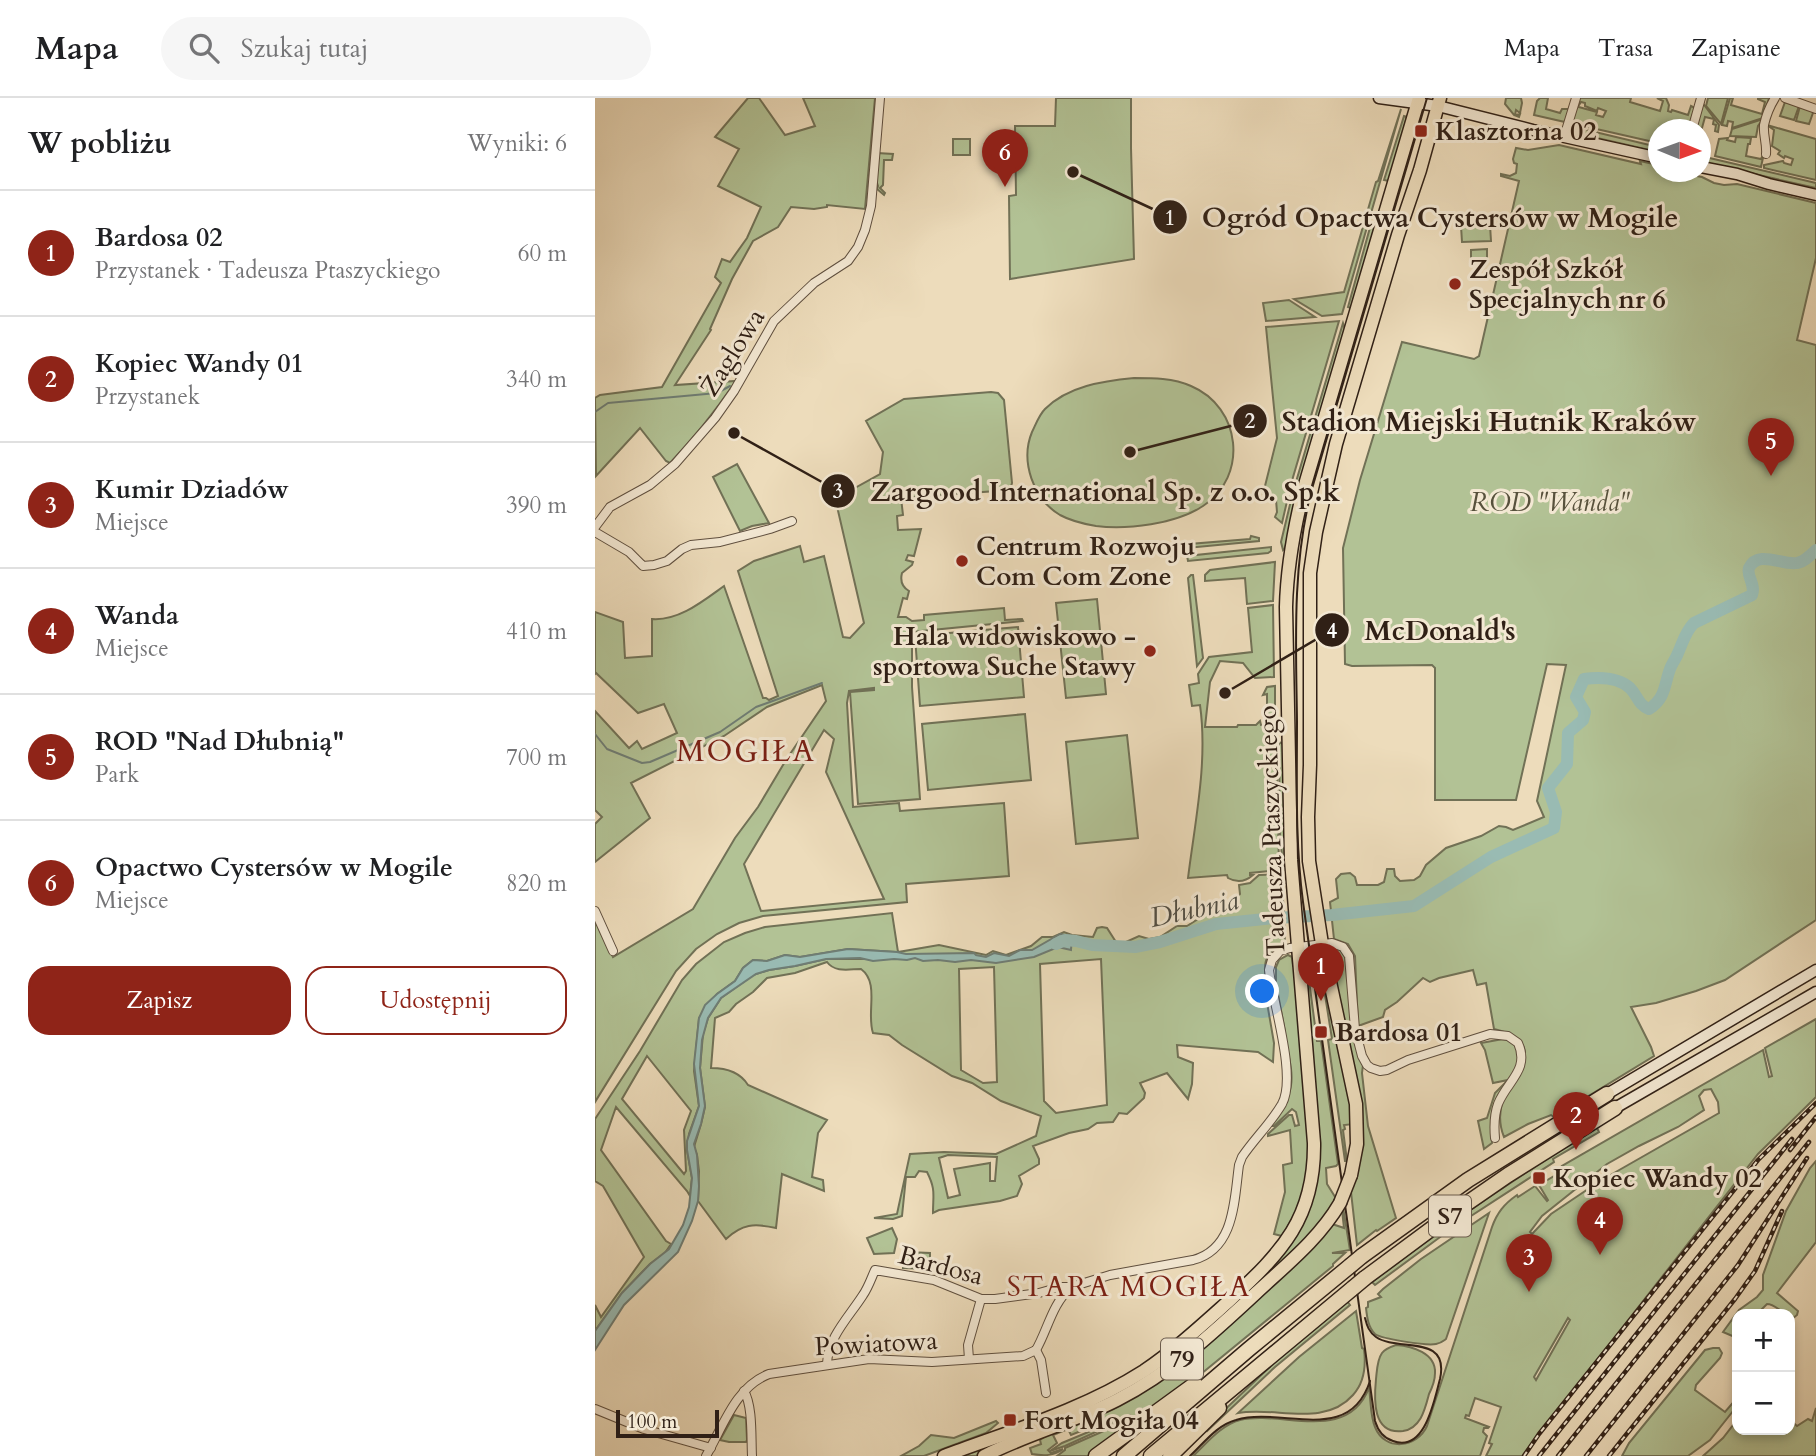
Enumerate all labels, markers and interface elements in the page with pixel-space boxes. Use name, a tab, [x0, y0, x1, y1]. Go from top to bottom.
search box	[161, 17, 651, 80]
text: Mapa	[35, 26, 119, 71]
icon: search	[185, 29, 223, 67]
text: Szukaj tutaj	[241, 31, 368, 66]
text: Mapa	[1504, 32, 1560, 65]
text: Trasa	[1598, 32, 1653, 65]
text: Zapisane	[1691, 32, 1781, 65]
place label: Klasztorna 02	[1435, 114, 1597, 149]
north arrow	[1648, 119, 1711, 182]
text: W pobliżu	[28, 123, 172, 164]
marker: Klasztorna 02	[1413, 123, 1429, 139]
text: Wyniki: 6	[467, 128, 567, 159]
pin: 6	[982, 129, 1028, 187]
callout: Ogród Opactwa Cystersów w Mogile	[1153, 193, 1692, 242]
text: Ogród Opactwa Cystersów w Mogile	[1202, 199, 1678, 237]
text: 1	[1165, 204, 1175, 233]
text: Bardosa 02	[95, 220, 223, 255]
text: 1	[45, 238, 57, 269]
text: 60 m	[518, 238, 567, 269]
place label: Zespół Szkół Specjalnych nr 6	[1469, 252, 1666, 317]
text: Przystanek · Tadeusza Ptaszyckiego	[95, 255, 441, 286]
marker: Zespół Szkół Specjalnych nr 6	[1447, 276, 1463, 292]
street label: Żaglowa	[692, 302, 773, 403]
text: Kopiec Wandy 01	[95, 346, 304, 381]
text: 2	[45, 364, 57, 395]
text: 340 m	[506, 364, 567, 395]
text: Przystanek	[95, 381, 200, 412]
callout: Stadion Miejski Hutnik Kraków	[1233, 397, 1710, 446]
text: Stadion Miejski Hutnik Kraków	[1282, 403, 1697, 441]
text: 2	[1245, 407, 1256, 436]
pin: 5	[1748, 418, 1794, 476]
callout: Zargood International Sp. z o.o. Sp.k	[820, 466, 1354, 515]
text: Kumir Dziadów	[95, 472, 289, 507]
text: Zargood International Sp. z o.o. Sp.k	[870, 473, 1341, 511]
text: 3	[833, 477, 843, 506]
park label: ROD "Wanda"	[1470, 485, 1631, 520]
text: 3	[45, 490, 57, 521]
text: 390 m	[506, 490, 567, 521]
text: Miejsce	[95, 507, 169, 538]
place label: Centrum Rozwoju Com Com Zone	[976, 529, 1195, 594]
marker: Centrum Rozwoju Com Com Zone	[954, 553, 970, 569]
text: Wanda	[95, 598, 179, 633]
callout: McDonald's	[1315, 606, 1529, 655]
text: McDonald's	[1364, 612, 1516, 650]
text: 4	[45, 616, 57, 647]
text: 410 m	[506, 616, 567, 647]
text: 4	[1327, 617, 1338, 646]
place label: Hala widowiskowo - sportowa Suche Stawy	[873, 619, 1136, 684]
text: Miejsce	[95, 633, 169, 664]
marker: Hala widowiskowo - sportowa Suche Stawy	[1142, 643, 1158, 659]
street label: Tadeusza Ptaszyckiego	[1250, 705, 1293, 957]
text: ROD "Nad Dłubnią"	[95, 724, 344, 759]
district label: MOGIŁA	[676, 731, 816, 772]
text: 5	[45, 742, 57, 773]
text: 700 m	[506, 742, 567, 773]
text: Park	[95, 759, 139, 790]
text: Opactwo Cystersów w Mogile	[95, 850, 453, 885]
text: 6	[45, 868, 57, 899]
text: 820 m	[506, 868, 567, 899]
water label: Dłubnia	[1146, 881, 1242, 937]
text: Miejsce	[95, 885, 169, 916]
pin: 1	[1298, 943, 1344, 1001]
button: Zapisz	[28, 966, 291, 1035]
button: Udostępnij	[305, 966, 567, 1035]
your location	[1245, 974, 1279, 1008]
place label: Bardosa 01	[1335, 1015, 1463, 1050]
marker: Bardosa 01	[1313, 1024, 1329, 1040]
pin: 2	[1553, 1092, 1599, 1150]
place label: Kopiec Wandy 02	[1553, 1161, 1762, 1196]
marker: Kopiec Wandy 02	[1531, 1170, 1547, 1186]
road number: S7	[1429, 1196, 1471, 1236]
pin: 4	[1577, 1197, 1623, 1255]
pin: 3	[1506, 1234, 1552, 1292]
street label: Bardosa	[895, 1237, 987, 1294]
district label: STARA MOGIŁA	[1007, 1268, 1251, 1306]
map controls	[1732, 1309, 1795, 1435]
button: +	[1732, 1309, 1795, 1372]
street label: Powiatowa	[814, 1323, 938, 1364]
road number: 79	[1161, 1338, 1203, 1380]
button: −	[1732, 1372, 1795, 1435]
place label: Fort Mogiła 04	[1024, 1403, 1199, 1438]
scale bar	[616, 1407, 719, 1439]
text: 100 m	[627, 1409, 677, 1435]
marker: Fort Mogiła 04	[1002, 1412, 1018, 1428]

